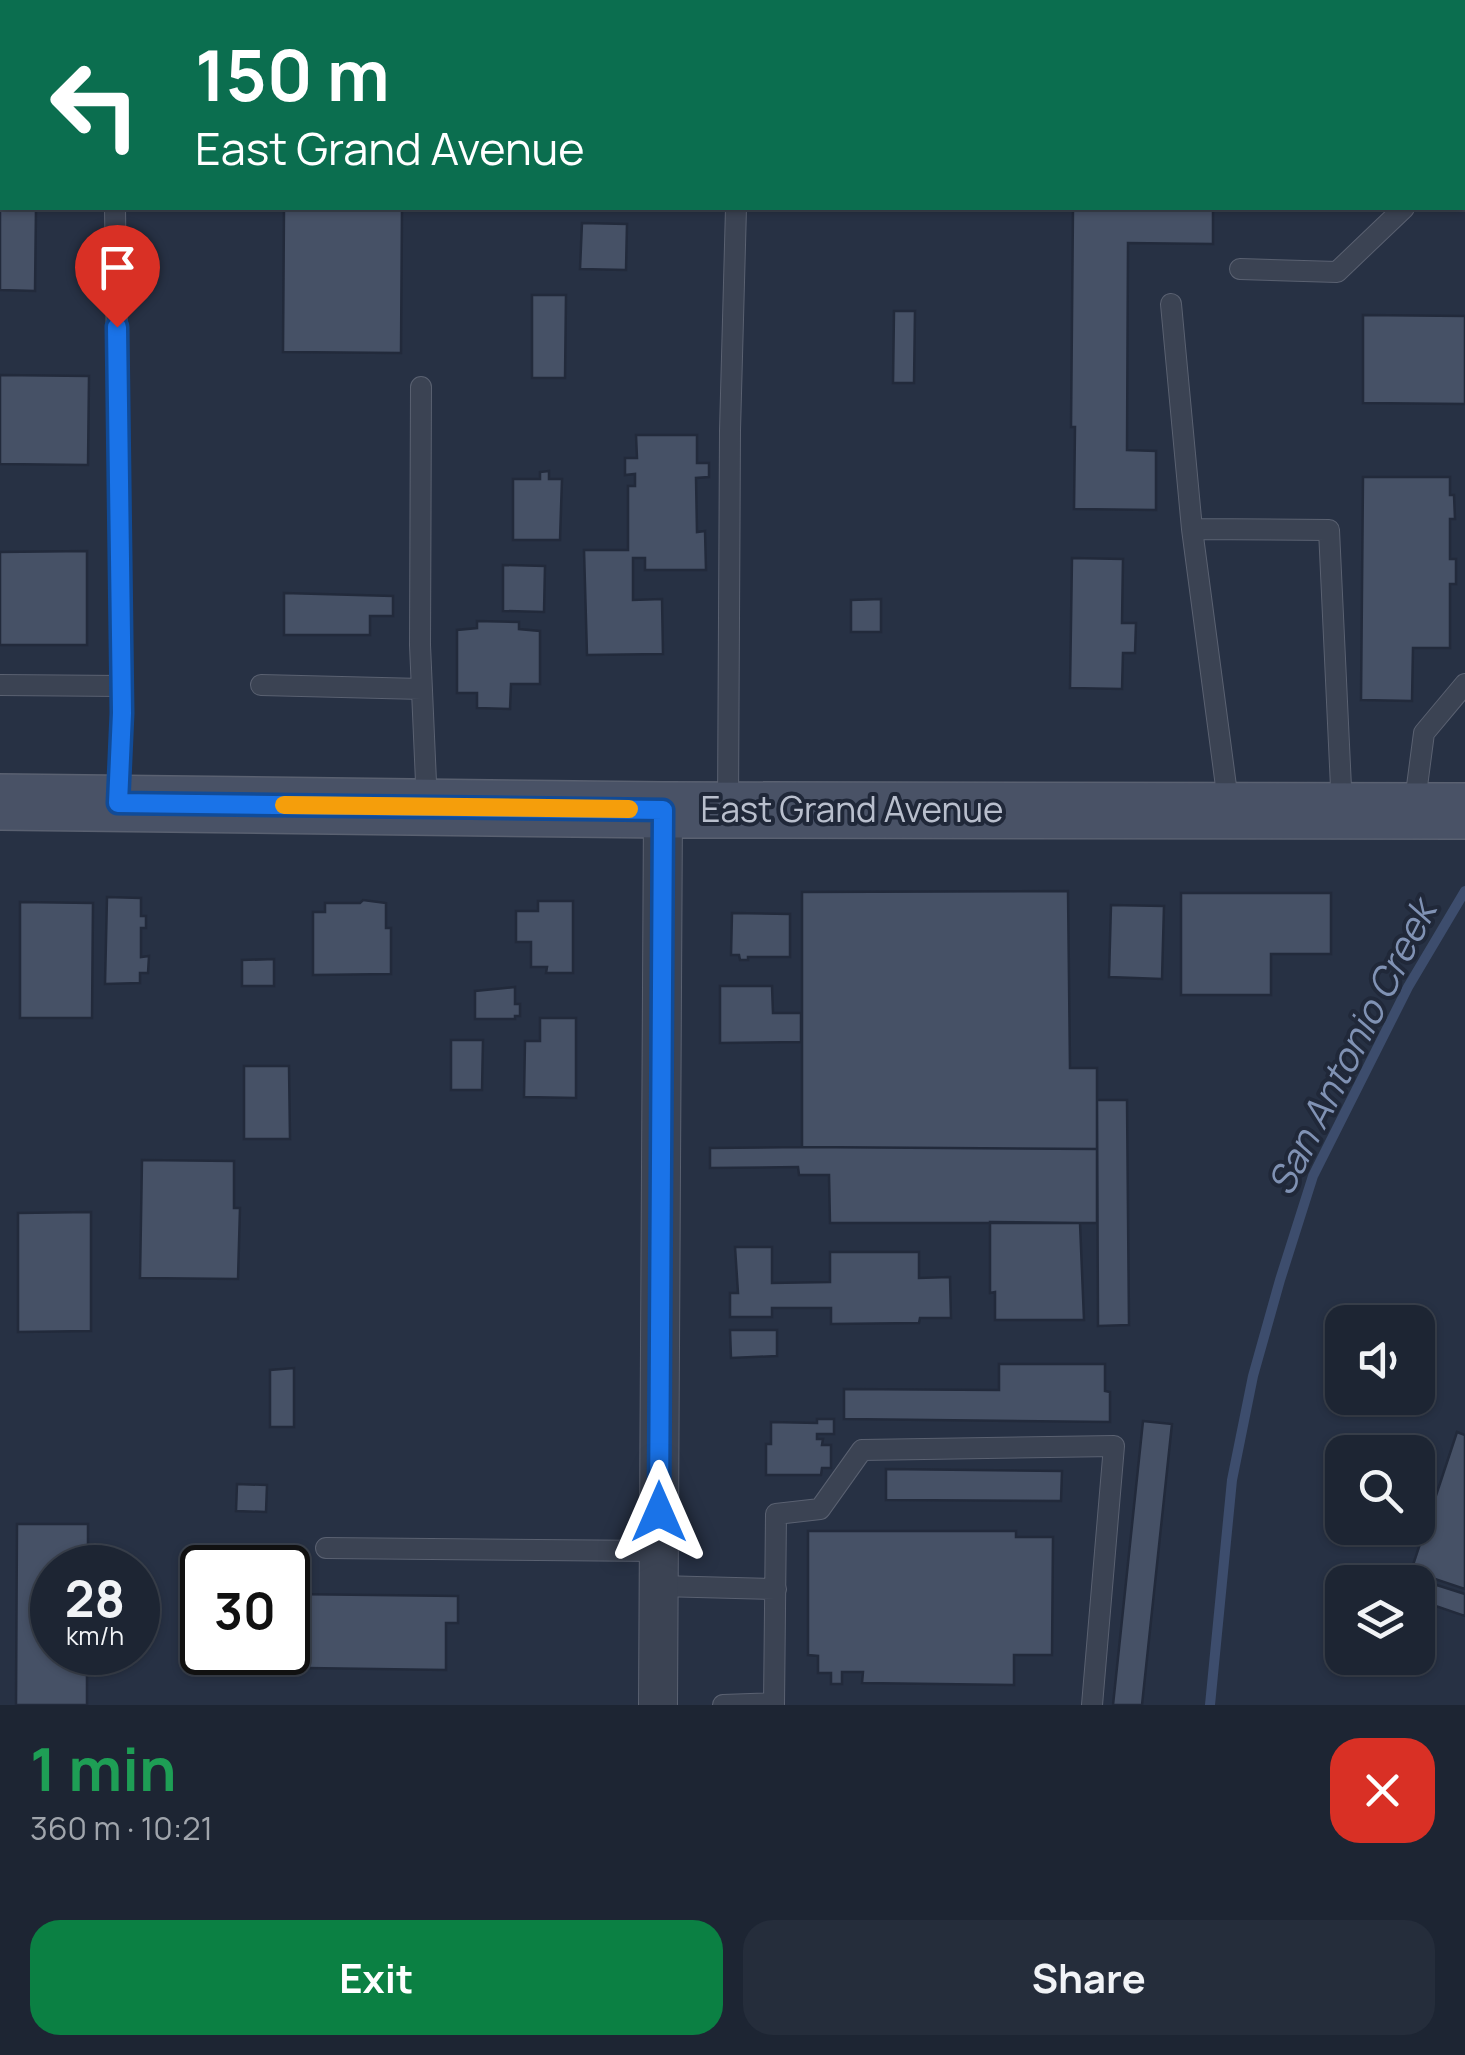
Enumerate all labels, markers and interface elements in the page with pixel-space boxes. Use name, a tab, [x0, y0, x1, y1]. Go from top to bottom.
text: 150 m	[195, 26, 390, 122]
icon: left	[30, 40, 160, 170]
text: East Grand Avenue	[195, 117, 585, 179]
pin	[75, 225, 160, 328]
icon: arrive	[90, 240, 145, 295]
street label: East Grand Avenue	[700, 785, 1004, 833]
water label: San Antonio Creek	[1254, 887, 1449, 1203]
map controls	[1325, 1305, 1435, 1675]
button: sound	[1325, 1305, 1435, 1415]
button: search	[1325, 1435, 1435, 1545]
position arrow	[607, 1460, 711, 1564]
speed limit sign: 30	[180, 1545, 310, 1675]
text: 28	[65, 1564, 125, 1632]
button: layers	[1325, 1565, 1435, 1675]
text: km/h	[66, 1618, 124, 1653]
text: 1 min	[30, 1727, 177, 1809]
button: close	[1330, 1738, 1435, 1843]
text: 360 m · 10:21	[30, 1806, 213, 1850]
button: Exit	[30, 1920, 723, 2035]
button: Share	[743, 1920, 1435, 2035]

